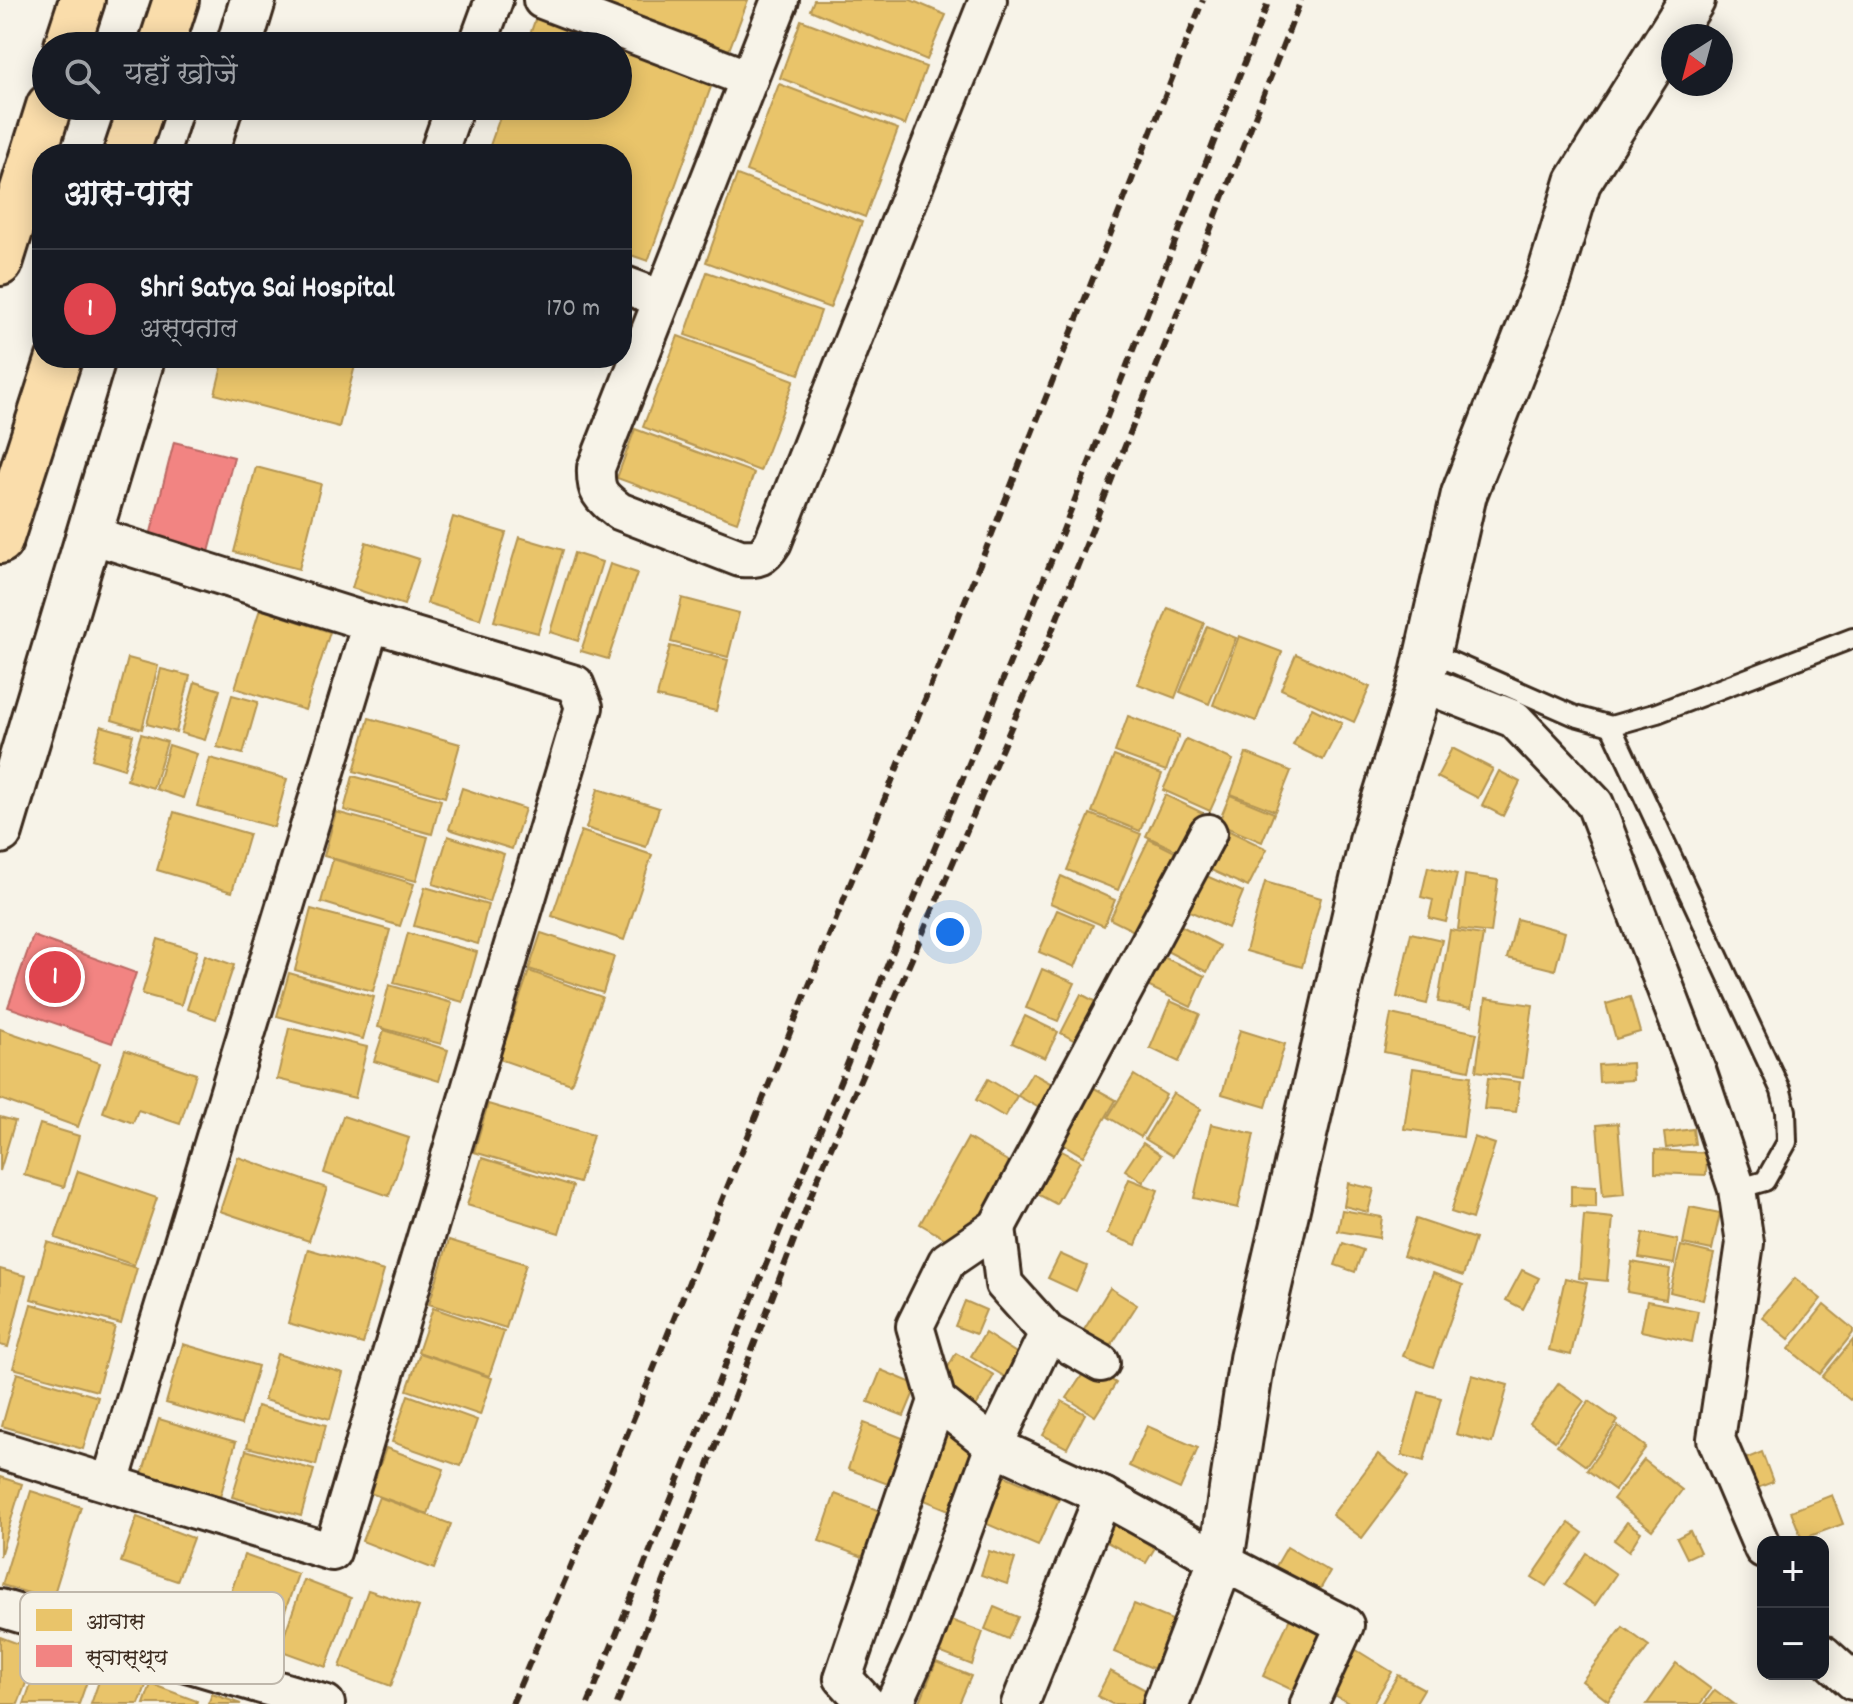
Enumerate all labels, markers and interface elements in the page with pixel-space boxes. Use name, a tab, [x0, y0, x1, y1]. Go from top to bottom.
north arrow	[1661, 24, 1733, 96]
search box	[32, 32, 632, 120]
icon: search	[60, 54, 104, 98]
text: यहाँ खोजें	[124, 55, 238, 98]
text: आस-पास	[64, 172, 191, 221]
text: Shri Satya Sai Hospital	[140, 269, 395, 312]
text: 1	[87, 291, 93, 328]
text: 170 m	[546, 291, 600, 328]
text: अस्पताल	[140, 312, 238, 349]
your location	[930, 912, 970, 952]
pin: 1	[29, 947, 81, 1007]
map controls	[1757, 1536, 1829, 1680]
button: +	[1757, 1536, 1829, 1608]
legend	[20, 1592, 284, 1684]
text: आवास	[86, 1608, 146, 1639]
button: −	[1757, 1608, 1829, 1680]
text: स्वास्थ्य	[85, 1644, 169, 1675]

